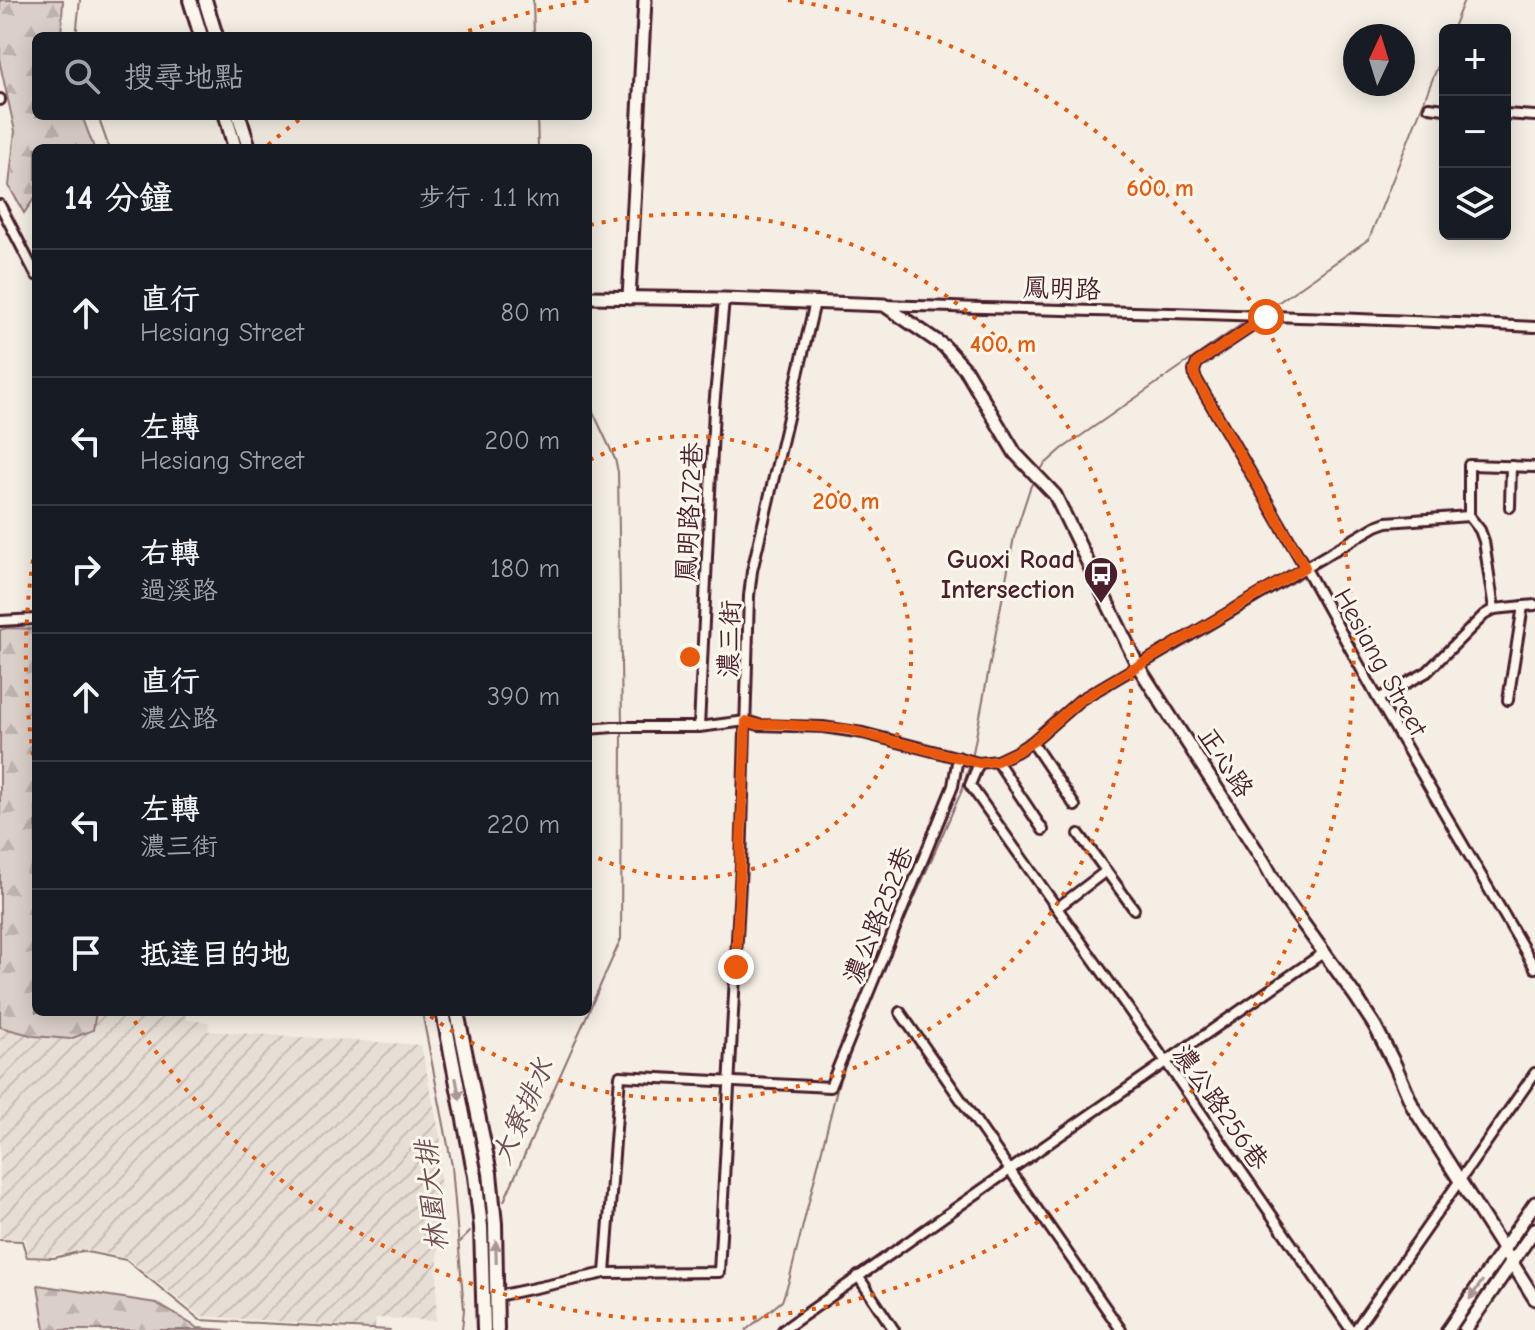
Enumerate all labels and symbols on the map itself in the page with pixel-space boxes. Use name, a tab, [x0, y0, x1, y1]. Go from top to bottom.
north arrow	[1343, 24, 1415, 96]
text: 600 m	[1126, 174, 1194, 202]
street label: 鳳明路	[1022, 273, 1101, 305]
route start	[1248, 299, 1284, 335]
text: 400 m	[970, 330, 1036, 358]
street label: 鳳明路172巷	[671, 441, 709, 583]
text: 200 m	[812, 487, 880, 515]
place label: Guoxi Road Intersection	[941, 545, 1075, 605]
bus stop icon: Guoxi Road Intersection	[1082, 555, 1120, 605]
street label: Hesiang Street	[1327, 584, 1434, 743]
street label: 濃三街	[714, 600, 746, 679]
centre of rings	[676, 643, 704, 671]
street label: 正心路	[1191, 722, 1259, 803]
street label: 濃公路252巷	[838, 842, 920, 988]
route end	[718, 949, 754, 985]
street label: 濃公路256巷	[1166, 1039, 1274, 1176]
water label: 大寮排水	[486, 1053, 561, 1169]
one-way arrow	[452, 1076, 465, 1101]
water label: 林園大排	[410, 1136, 454, 1253]
one-way arrow	[490, 1239, 502, 1264]
one-way arrow	[1469, 1279, 1484, 1300]

